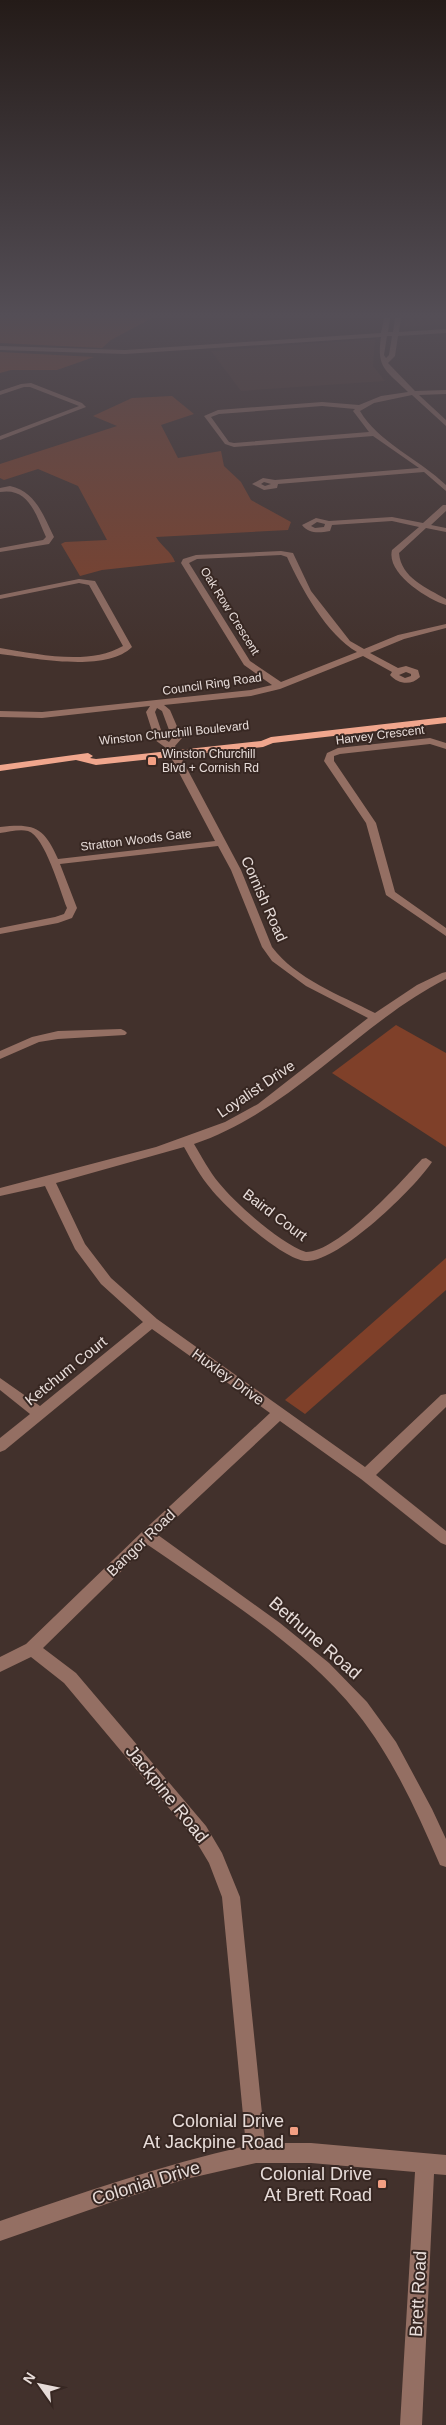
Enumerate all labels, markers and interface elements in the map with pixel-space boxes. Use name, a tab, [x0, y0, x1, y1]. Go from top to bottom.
street label: Oak Row Crescent	[197, 565, 263, 658]
street label: Council Ring Road	[161, 670, 263, 698]
street label: Winston Churchill Boulevard	[98, 718, 250, 748]
street label: Harvey Crescent	[335, 723, 426, 747]
place label: Winston Churchill Blvd + Cornish Rd	[162, 747, 259, 775]
marker: Winston Churchill Blvd + Cornish Rd	[146, 755, 158, 767]
street label: Stratton Woods Gate	[80, 826, 193, 854]
street label: Cornish Road	[238, 853, 291, 944]
street label: Loyalist Drive	[214, 1056, 298, 1121]
street label: Baird Court	[240, 1185, 311, 1245]
street label: Ketchum Court	[21, 1332, 111, 1409]
street label: Huxley Drive	[189, 1345, 268, 1408]
street label: Bangor Road	[103, 1506, 178, 1579]
street label: Bethune Road	[265, 1593, 365, 1683]
street label: Jackpine Road	[122, 1741, 212, 1847]
place label: Colonial Drive At Jackpine Road	[143, 2111, 284, 2152]
marker: Colonial Drive At Jackpine Road	[288, 2125, 300, 2137]
street label: Colonial Drive	[90, 2157, 202, 2209]
place label: Colonial Drive At Brett Road	[260, 2164, 372, 2205]
marker: Colonial Drive At Brett Road	[376, 2178, 388, 2190]
street label: Brett Road	[406, 2251, 430, 2337]
north arrow	[15, 2360, 65, 2410]
text: N	[20, 2369, 39, 2387]

